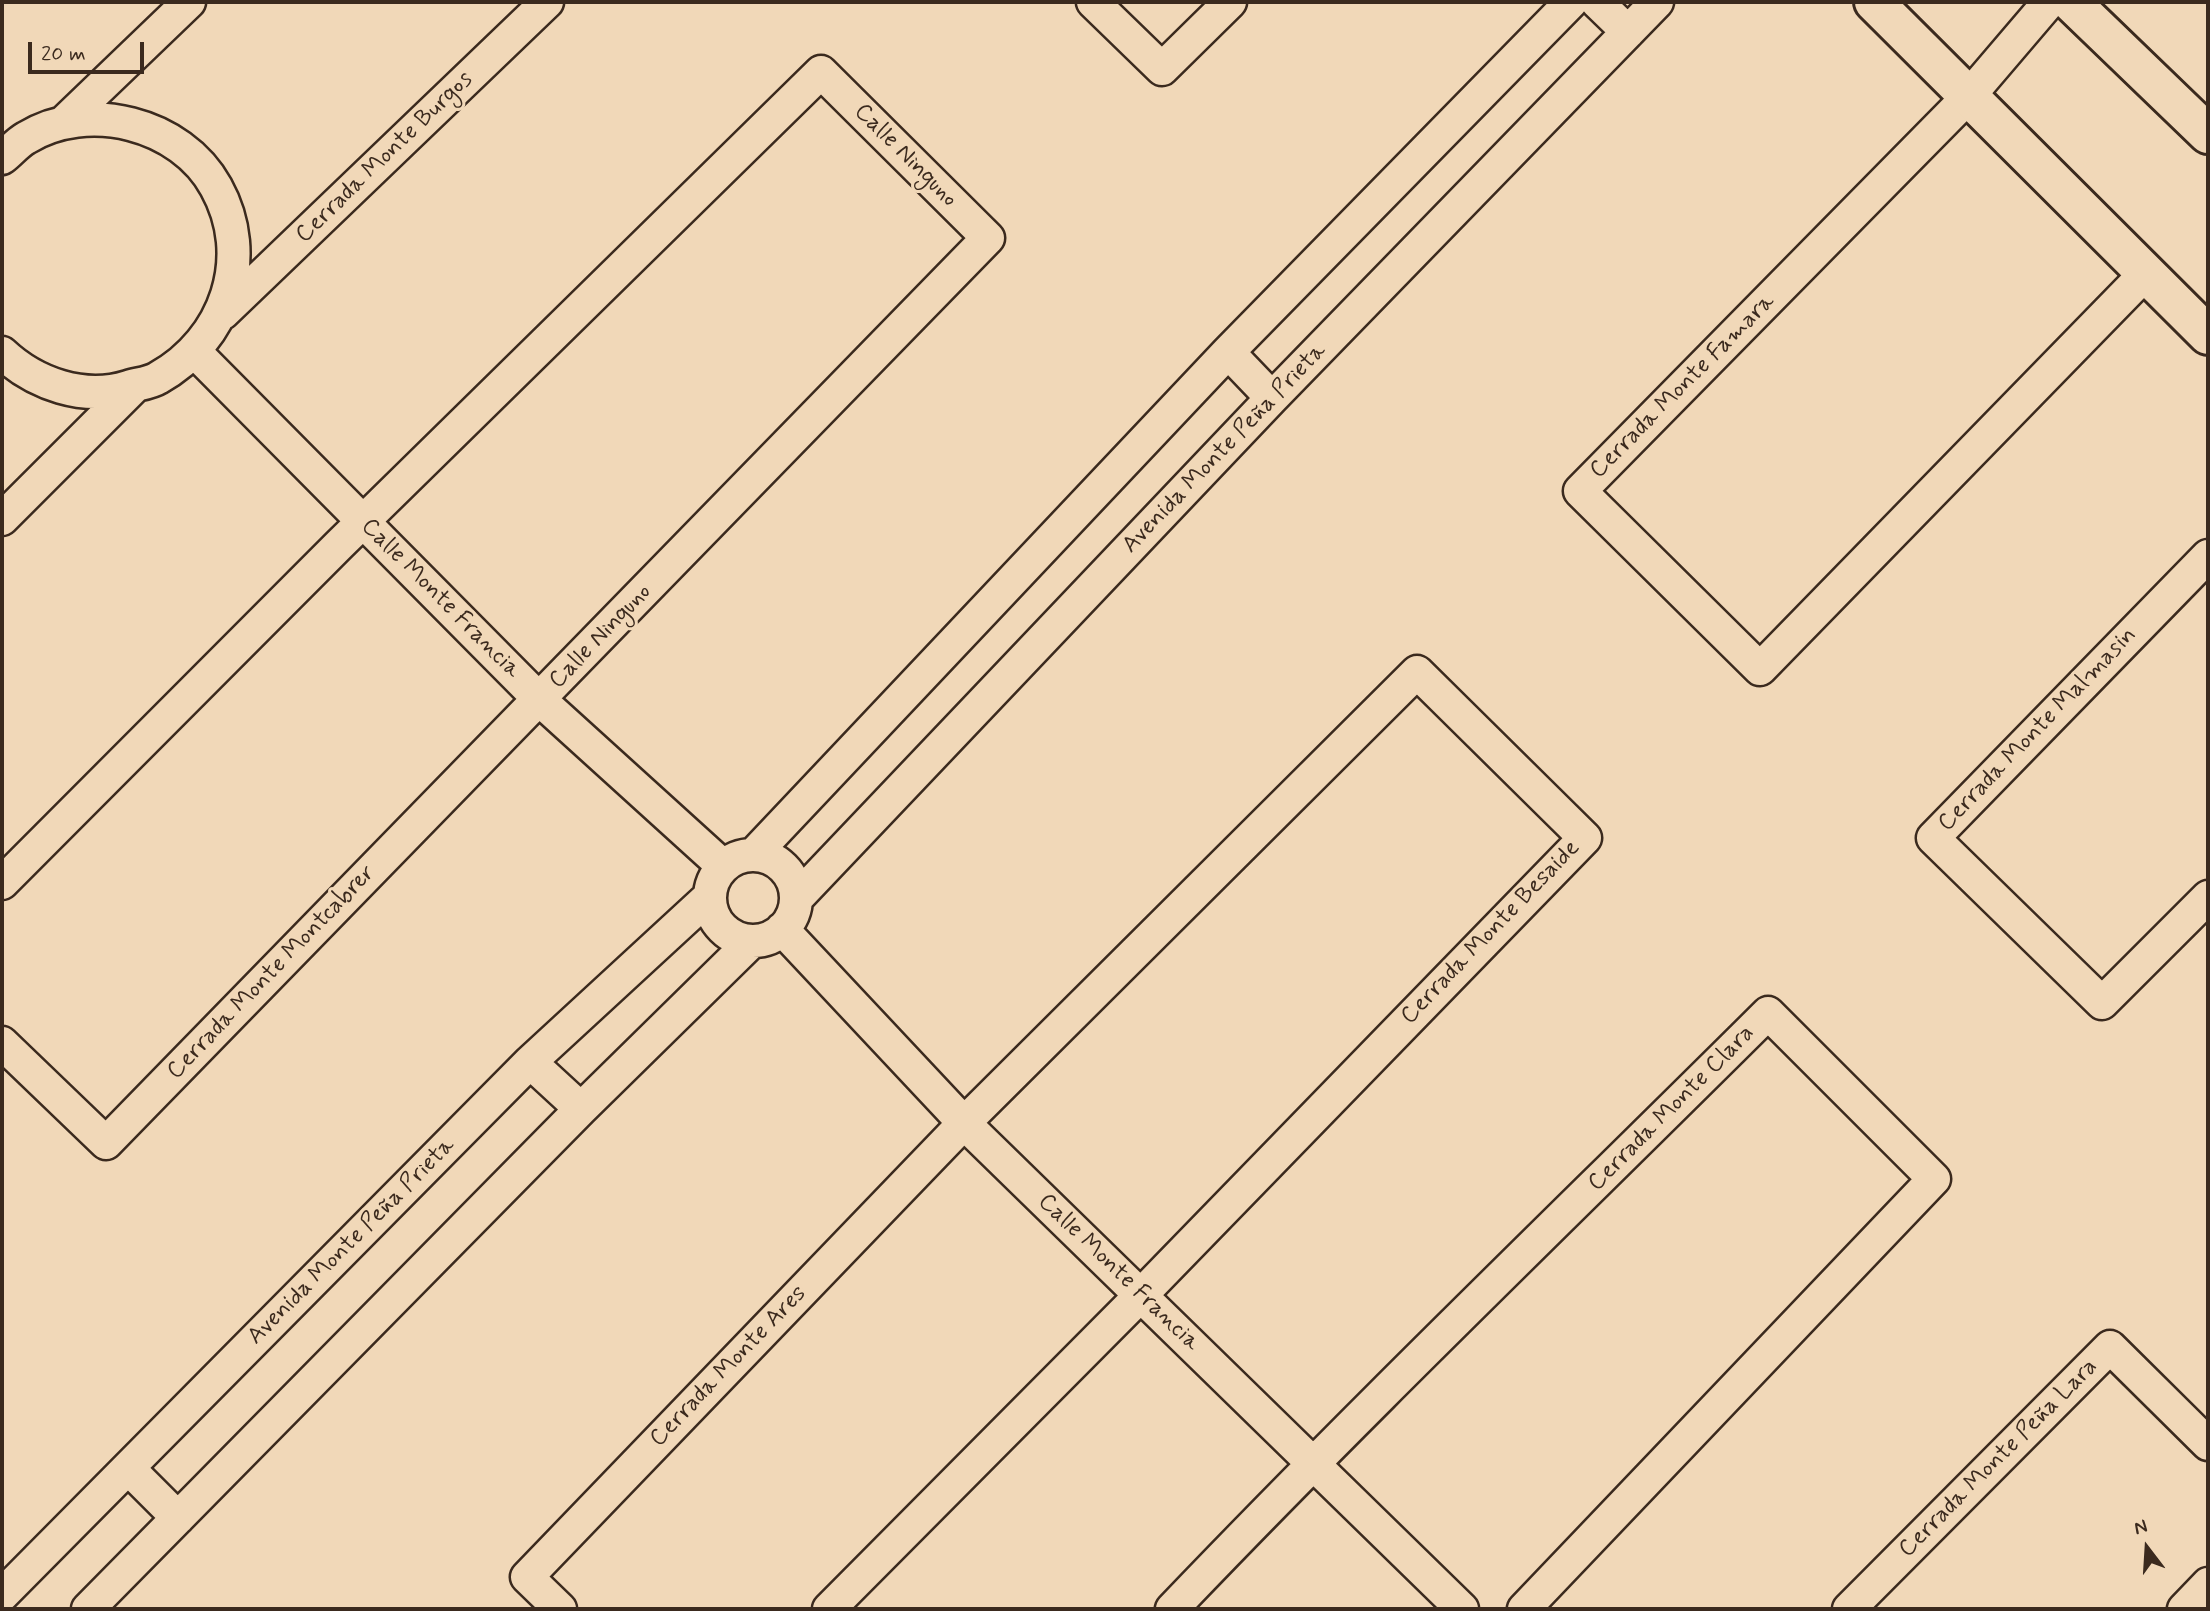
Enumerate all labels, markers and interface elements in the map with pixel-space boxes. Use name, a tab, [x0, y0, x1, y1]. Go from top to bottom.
scale bar	[32, 28, 147, 72]
text: 20 m	[41, 40, 86, 68]
street label: Cerrada Monte Burgos	[290, 66, 480, 250]
street label: Calle Ninguno	[847, 98, 963, 214]
street label: Cerrada Monte Famara	[1585, 289, 1781, 485]
street label: Avenida Monte Peña Prieta	[1117, 338, 1333, 560]
street label: Calle Monte Francia	[354, 513, 526, 685]
street label: Calle Ninguno	[544, 578, 658, 696]
street label: Cerrada Monte Malmasin	[1933, 622, 2143, 838]
street label: Cerrada Monte Besaide	[1395, 835, 1587, 1031]
street label: Cerrada Monte Montcabrer	[162, 860, 382, 1086]
street label: Cerrada Monte Clara	[1583, 1020, 1761, 1198]
street label: Avenida Monte Peña Prieta	[242, 1132, 462, 1352]
street label: Calle Monte Francia	[1031, 1188, 1205, 1358]
street label: Cerrada Monte Ares	[644, 1280, 814, 1454]
street label: Cerrada Monte Peña Lara	[1894, 1354, 2104, 1564]
north arrow	[2112, 1513, 2182, 1583]
text: N	[2131, 1514, 2150, 1541]

